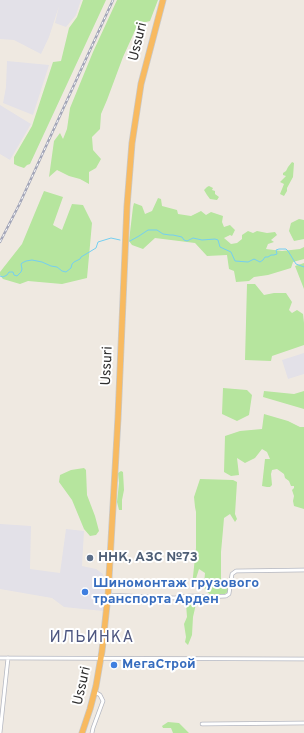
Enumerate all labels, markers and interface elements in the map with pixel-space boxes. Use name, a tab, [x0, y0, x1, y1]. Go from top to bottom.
street label: Ussuri	[126, 21, 152, 63]
street label: Ussuri	[99, 346, 117, 386]
place label: ННК, АЗС №73	[98, 550, 198, 566]
marker: ННК, АЗС №73	[85, 553, 95, 563]
place label: Шиномонтаж грузового транспорта Арден	[93, 576, 259, 608]
marker: Шиномонтаж грузового транспорта Арден	[80, 587, 90, 597]
district label: ИЛЬИНКА	[50, 629, 134, 649]
place label: МегаСтрой	[122, 657, 196, 673]
marker: МегаСтрой	[109, 660, 119, 670]
street label: Ussuri	[70, 665, 96, 707]

